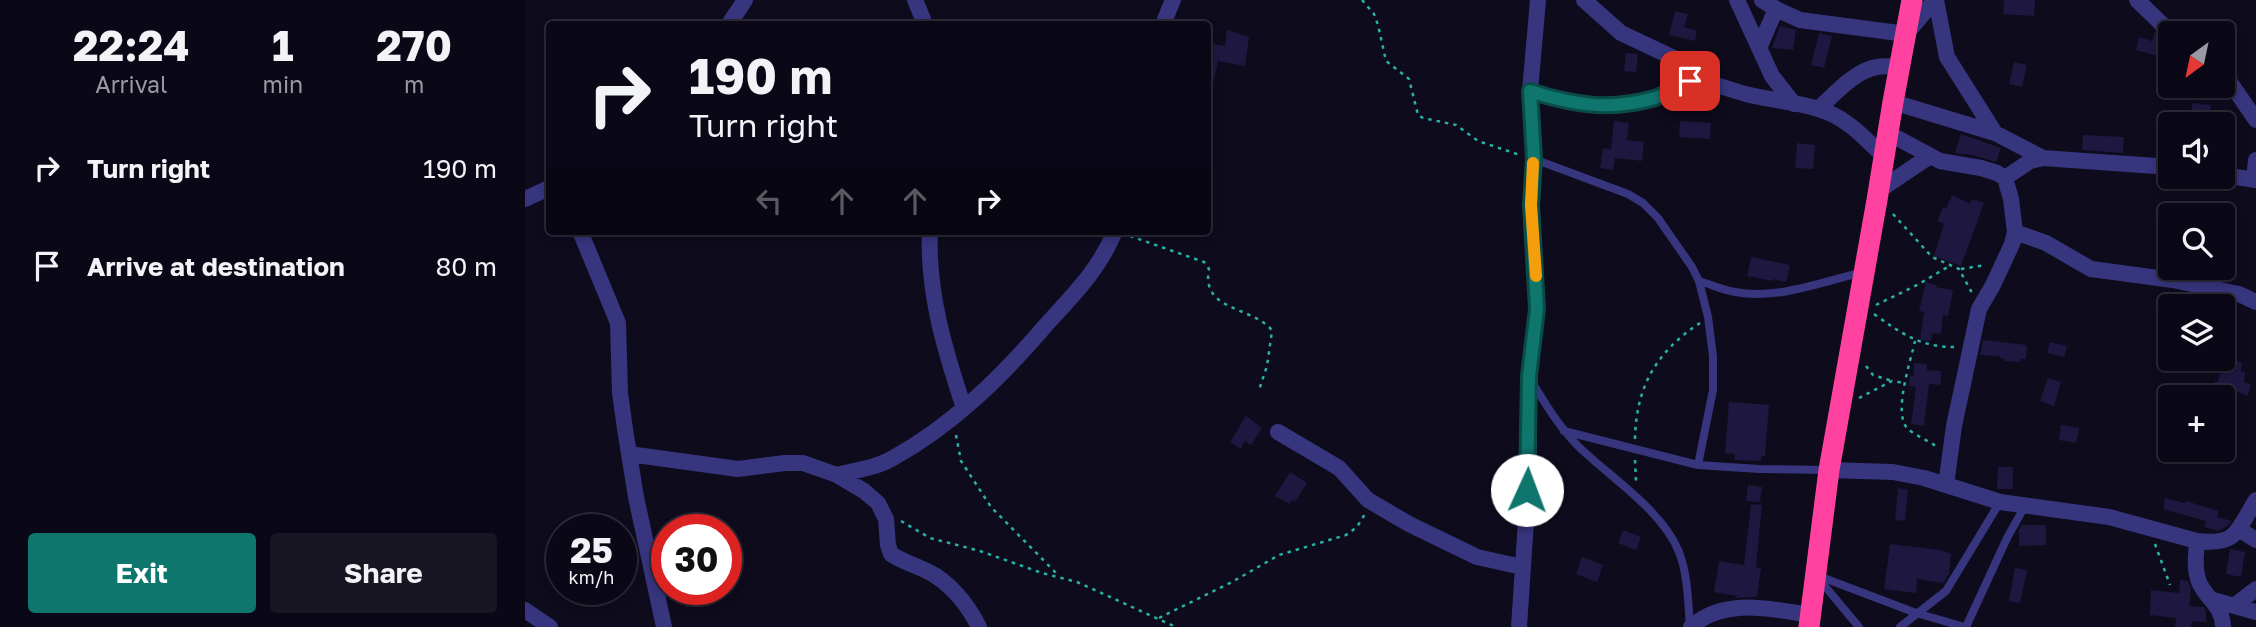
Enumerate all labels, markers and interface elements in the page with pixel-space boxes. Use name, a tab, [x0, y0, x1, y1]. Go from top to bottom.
text: 22:24	[73, 20, 190, 70]
text: 1	[272, 20, 294, 70]
text: 270	[376, 20, 452, 70]
north arrow	[2158, 21, 2235, 98]
map controls	[2158, 21, 2235, 462]
text: 190 m	[689, 46, 832, 105]
icon: right	[574, 49, 665, 140]
pin	[1660, 51, 1720, 111]
icon: arrive	[1671, 62, 1709, 100]
text: Arrival	[95, 70, 167, 98]
text: min	[263, 70, 303, 98]
text: m	[404, 70, 424, 98]
text: Turn right	[689, 106, 838, 144]
button: sound	[2158, 112, 2235, 189]
icon: right	[28, 149, 66, 187]
text: Turn right	[87, 153, 210, 184]
text: 190 m	[423, 153, 497, 184]
icon: left	[750, 182, 788, 220]
icon: ahead	[823, 182, 861, 220]
icon: ahead	[896, 182, 934, 220]
icon: right	[969, 182, 1007, 220]
button: search	[2158, 203, 2235, 280]
icon: arrive	[28, 247, 66, 285]
text: Arrive at destination	[87, 251, 345, 282]
text: 80 m	[436, 251, 497, 282]
button: layers	[2158, 294, 2235, 371]
button: +	[2158, 385, 2235, 462]
position arrow	[1490, 453, 1564, 527]
speed limit sign: 30	[651, 514, 742, 605]
text: 25	[570, 529, 613, 571]
button: Exit	[28, 533, 256, 613]
button: Share	[270, 533, 497, 613]
text: km/h	[569, 566, 614, 588]

